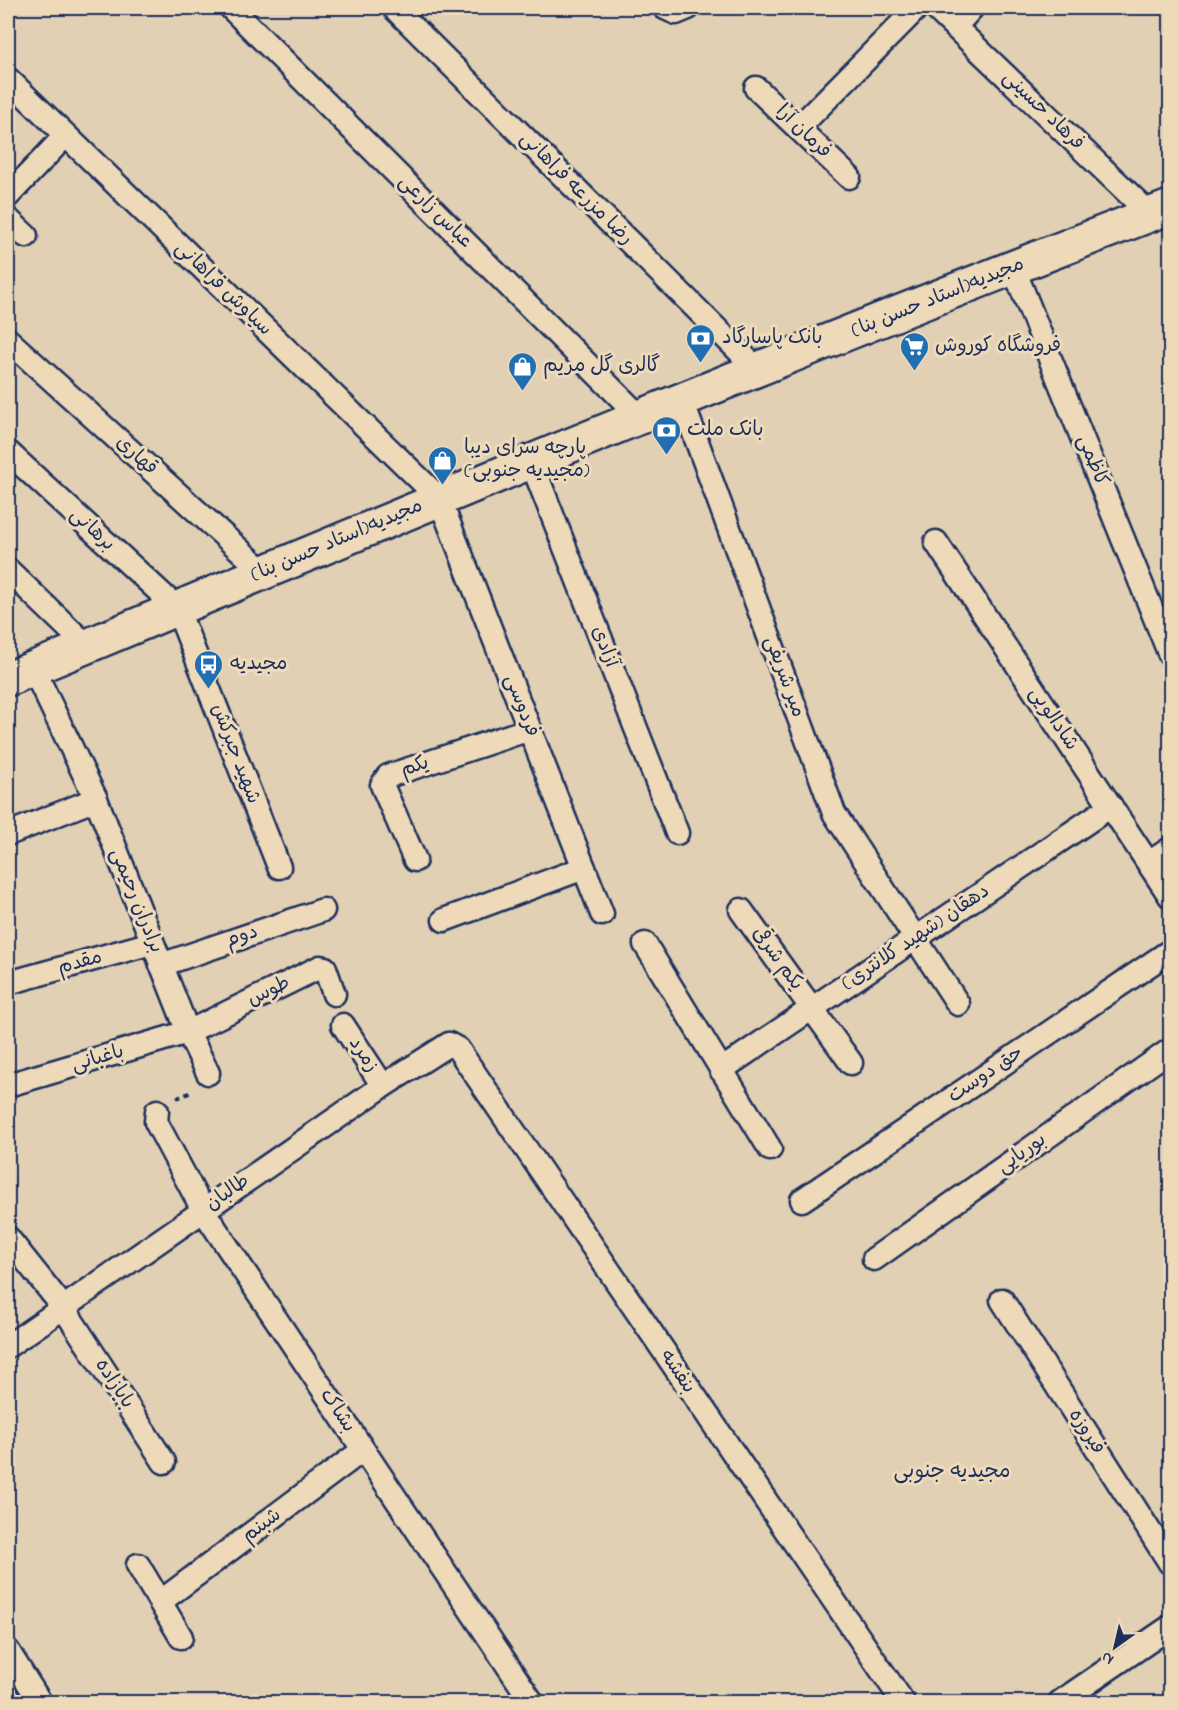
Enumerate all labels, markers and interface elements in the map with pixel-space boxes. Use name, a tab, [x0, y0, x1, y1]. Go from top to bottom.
street label: فرهاد حسینی	[995, 64, 1091, 158]
street label: فرمان آرا	[768, 98, 838, 166]
street label: رضا مزرعه فراهانی	[512, 125, 640, 253]
street label: عباس زارعی	[391, 168, 479, 256]
street label: سیاوش فراهانی	[168, 235, 278, 343]
street label: مجیدیه(استاد حسن بنا)	[847, 250, 1029, 346]
bank icon: بانک پاسارگاد	[685, 322, 717, 364]
place label: بانک پاسارگاد	[722, 324, 823, 353]
supermarket icon: فروشگاه کوروش	[898, 330, 930, 372]
place label: فروشگاه کوروش	[935, 332, 1061, 361]
shop icon: گالری گل مریم	[506, 350, 538, 392]
place label: گالری گل مریم	[543, 352, 660, 381]
bank icon: بانک ملت	[650, 414, 682, 456]
place label: بانک ملت	[687, 416, 764, 445]
street label: قهاری	[108, 429, 164, 483]
street label: کاظمی	[1069, 431, 1115, 491]
place label: پارچه سرای دیبا (مجیدیه جنوبی)	[464, 434, 590, 486]
shop icon: پارچه سرای دیبا (مجیدیه جنوبی)	[427, 444, 459, 486]
street label: مجیدیه(استاد حسن بنا)	[247, 492, 427, 590]
street label: برهانی	[63, 501, 121, 559]
street label: آزادی	[583, 622, 626, 673]
street label: میر شریفی	[756, 632, 812, 722]
bus stop icon: مجیدیه	[193, 648, 225, 690]
place label: مجیدیه	[230, 650, 287, 679]
street label: فردوسی	[496, 671, 546, 741]
street label: شادالویی	[1021, 681, 1085, 757]
street label: شهید جبرکش	[203, 700, 267, 808]
street label: یکم	[397, 749, 433, 785]
street label: برادران رحیمی	[102, 844, 170, 958]
street label: دهقان (شهید کلانتری)	[836, 878, 996, 998]
street label: دوم	[222, 918, 262, 956]
street label: یکم شرقی	[744, 921, 811, 997]
street label: مقدم	[54, 943, 106, 983]
street label: طوس	[243, 969, 295, 1015]
street label: زمرد	[341, 1031, 385, 1079]
street label: باغبانی	[68, 1038, 128, 1080]
street label: حق دوست	[942, 1039, 1030, 1111]
street label: بوریایی	[991, 1126, 1053, 1182]
street label: طالبان	[200, 1167, 256, 1219]
street label: بنفشه	[652, 1344, 702, 1400]
street label: بابازاده	[87, 1353, 141, 1415]
street label: بشاک	[312, 1383, 362, 1439]
street label: فیروزه	[1060, 1403, 1112, 1461]
district label: مجیدیه جنوبی	[894, 1457, 1010, 1487]
street label: شبنم	[236, 1502, 288, 1550]
north arrow	[1085, 1617, 1145, 1677]
text: N	[1096, 1645, 1119, 1671]

